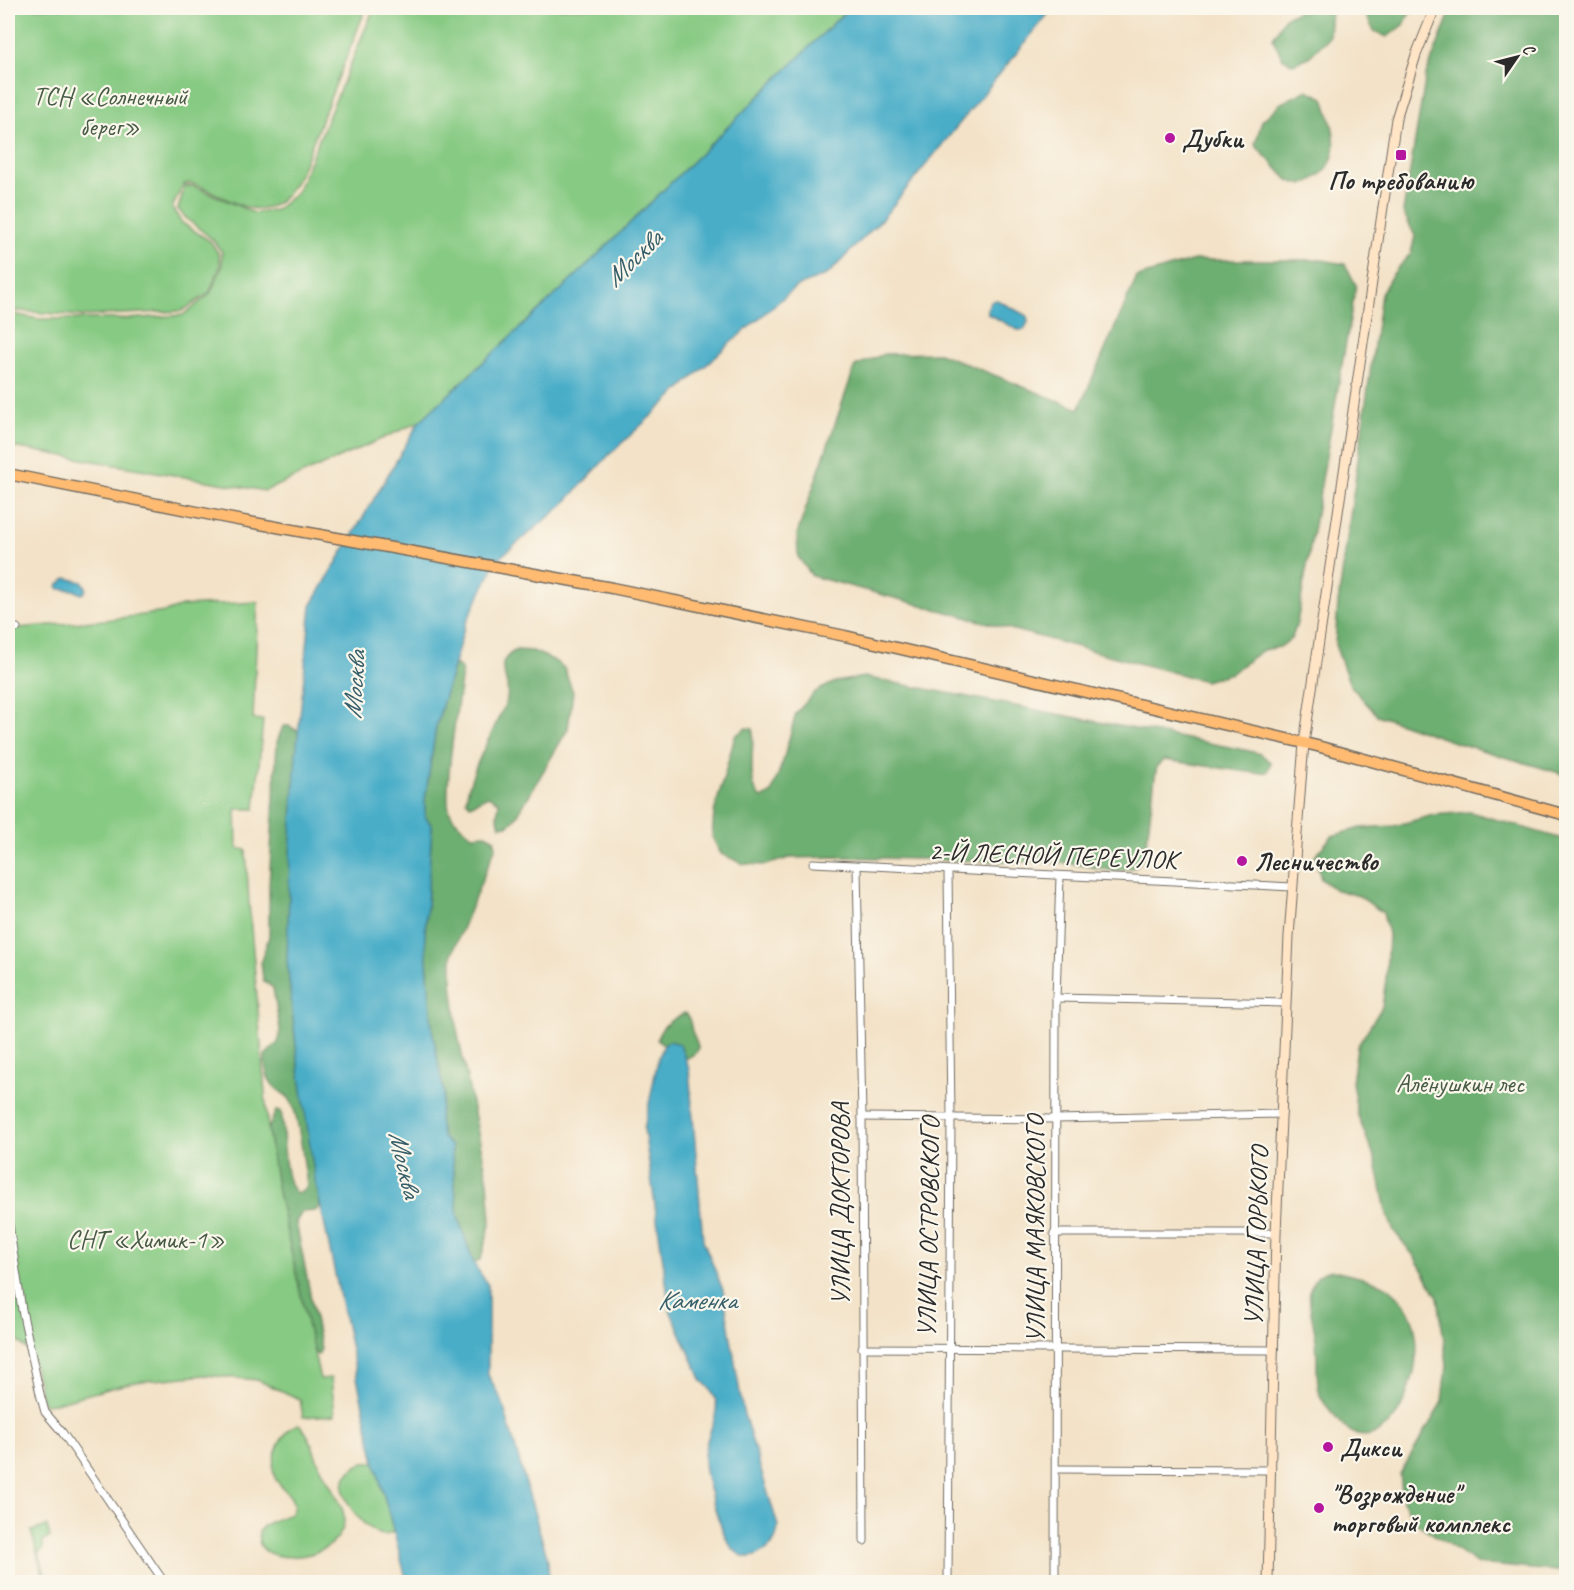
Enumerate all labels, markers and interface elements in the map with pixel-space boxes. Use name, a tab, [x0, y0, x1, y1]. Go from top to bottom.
north arrow	[1487, 27, 1547, 87]
text: С	[1518, 40, 1540, 60]
park label: ТСН «Солнечный берег»	[33, 80, 189, 143]
place label: Дубки	[1182, 122, 1245, 155]
marker: Дубки	[1163, 131, 1177, 145]
marker: По требованию	[1394, 148, 1408, 162]
place label: По требованию	[1328, 164, 1475, 197]
water label: Москва	[597, 221, 671, 294]
water label: Москва	[335, 648, 373, 720]
street label: 2-Й ЛЕСНОЙ ПЕРЕУЛОК	[928, 835, 1183, 876]
place label: Лесничество	[1254, 845, 1379, 878]
marker: Лесничество	[1235, 854, 1249, 868]
park label: Алёнушкин лес	[1396, 1067, 1525, 1100]
street label: УЛИЦА ДОКТОРОВА	[824, 1101, 857, 1306]
street label: УЛИЦА МАЯКОВСКОГО	[1019, 1112, 1052, 1343]
street label: УЛИЦА ОСТРОВСКОГО	[910, 1114, 947, 1337]
water label: Москва	[381, 1127, 430, 1203]
street label: УЛИЦА ГОРЬКОГО	[1237, 1143, 1276, 1326]
park label: СНТ «Химик-1»	[67, 1223, 225, 1256]
water label: Каменка	[658, 1283, 739, 1317]
place label: Дикси	[1340, 1431, 1403, 1464]
marker: Дикси	[1321, 1440, 1335, 1454]
place label: "Возрождение" торговый комплекс	[1331, 1477, 1511, 1540]
marker: "Возрождение" торговый комплекс	[1312, 1501, 1326, 1515]

